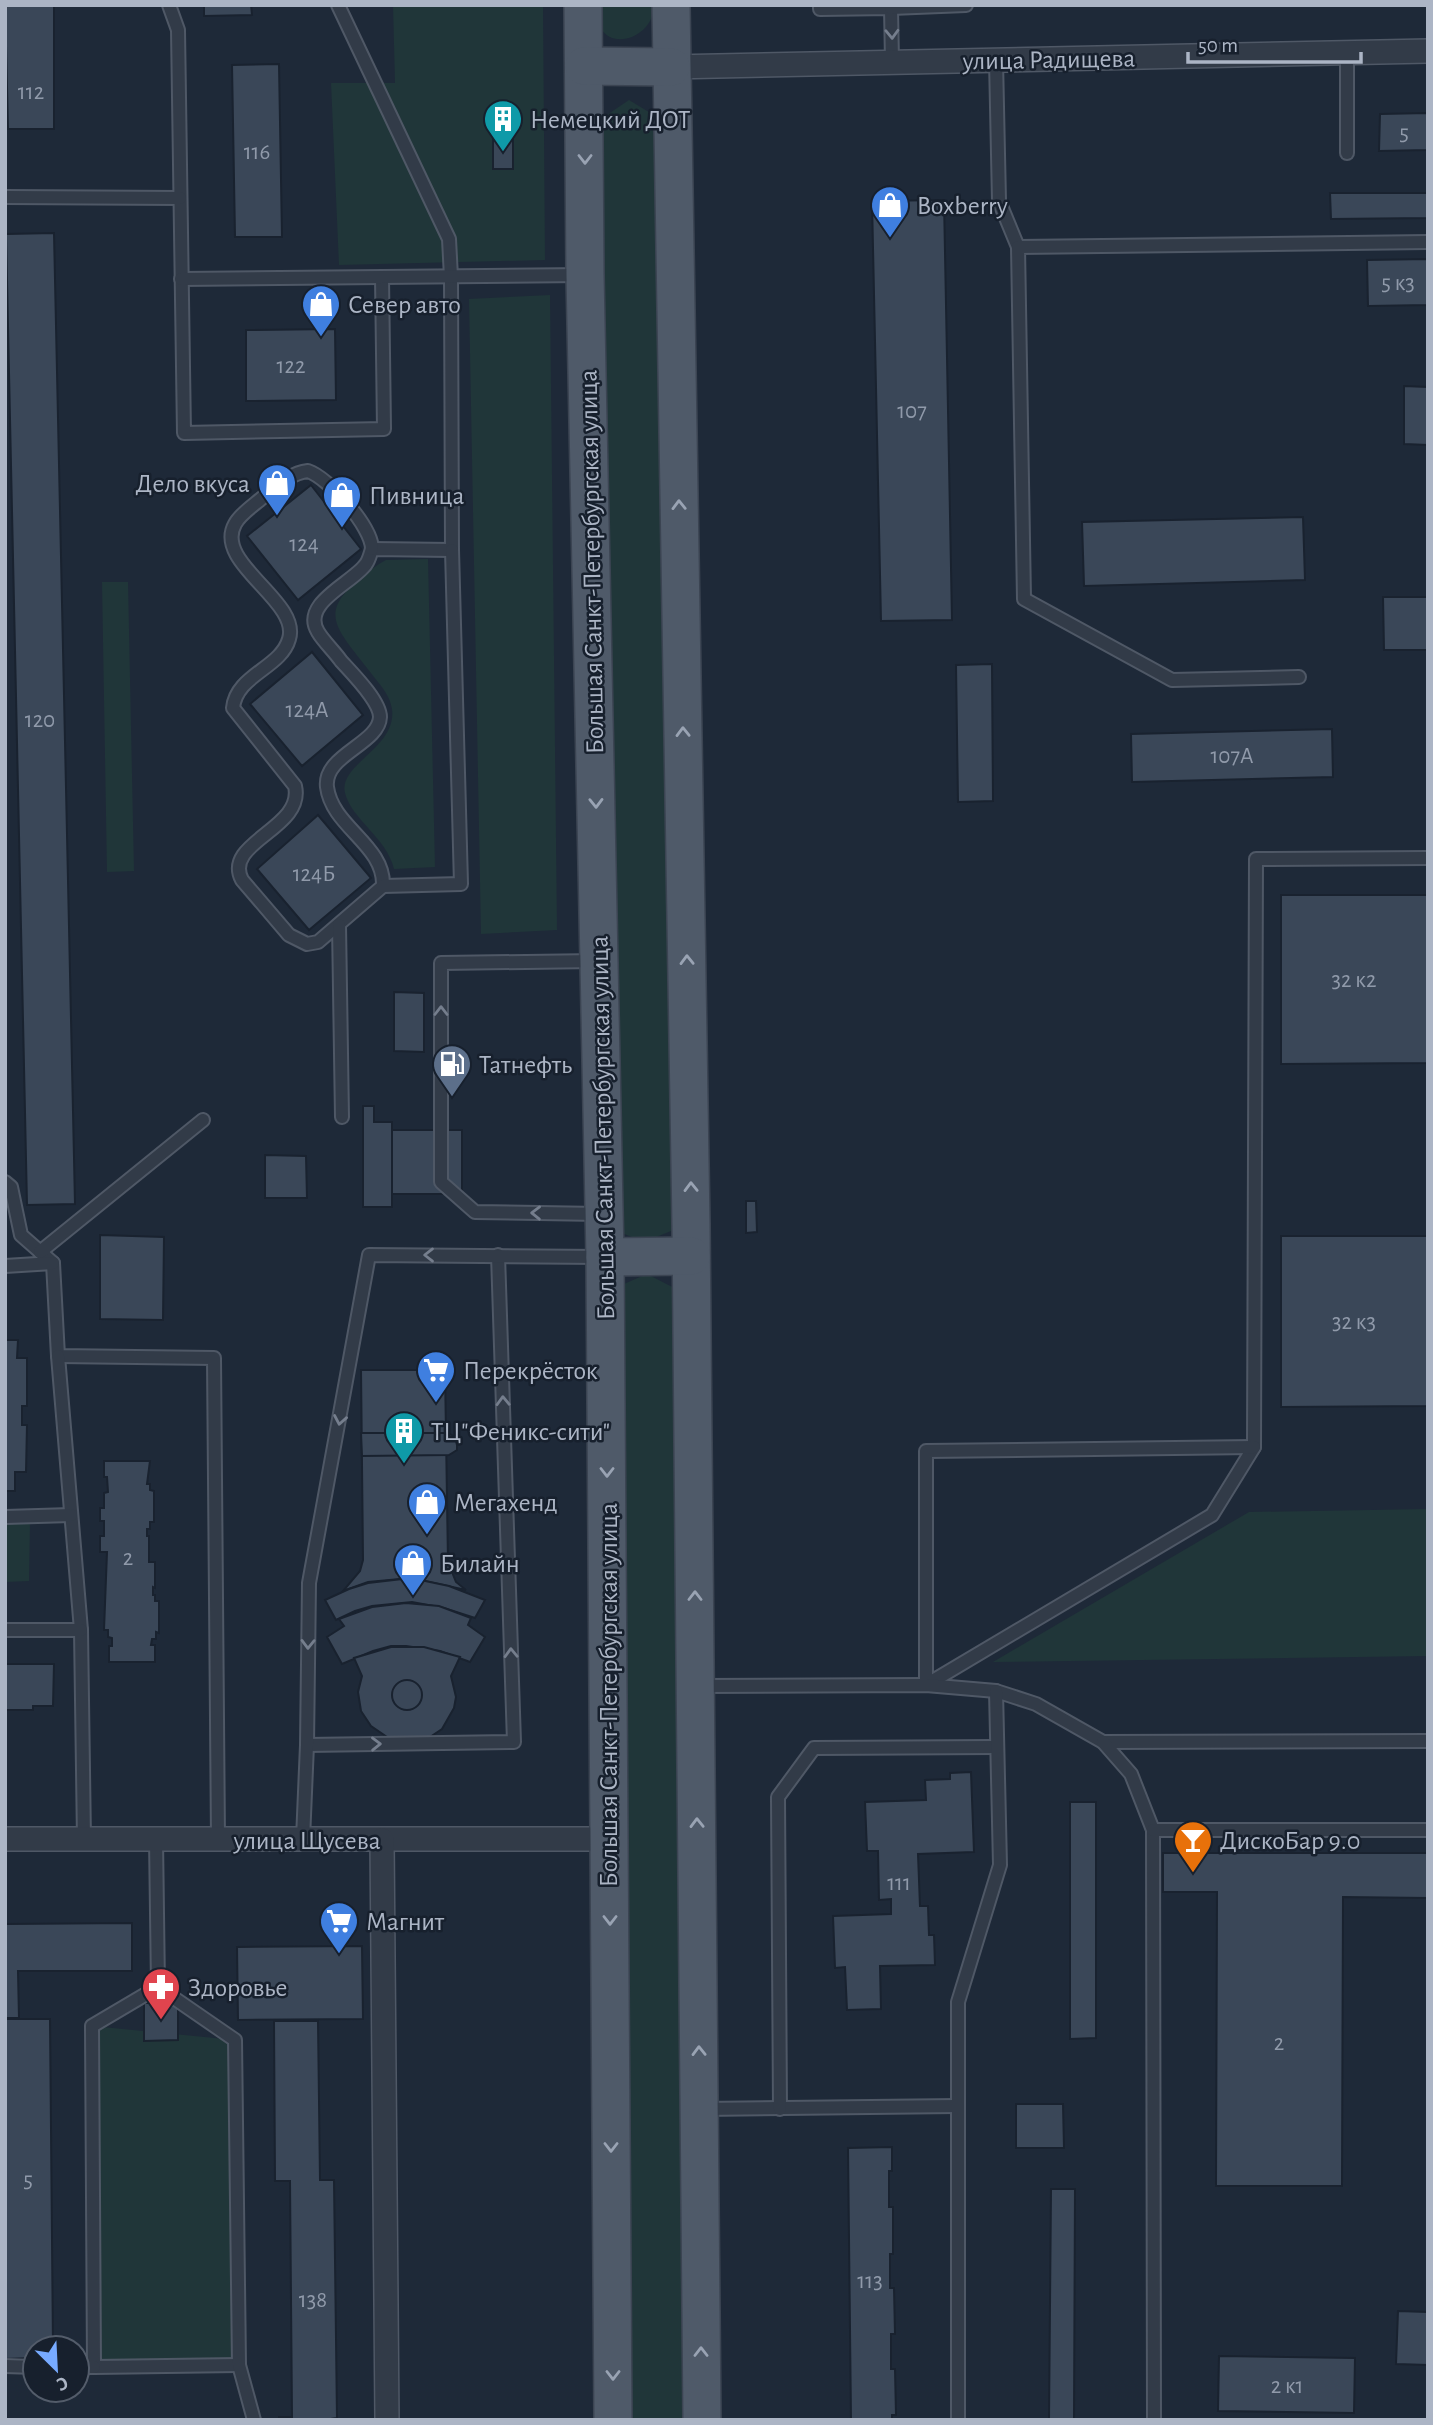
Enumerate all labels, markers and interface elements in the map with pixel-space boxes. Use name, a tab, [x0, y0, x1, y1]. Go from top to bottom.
scale bar	[1188, 21, 1361, 65]
one-way arrow	[884, 29, 899, 40]
text: 50 m	[1198, 35, 1238, 56]
street label: улица Радищева	[961, 45, 1136, 75]
house number: 112	[18, 81, 44, 104]
building icon: Немецкий ДОТ	[482, 98, 524, 153]
place label: Немецкий ДОТ	[530, 107, 690, 133]
house number: 5	[1399, 122, 1409, 145]
house number: 116	[244, 141, 270, 164]
one-way arrow	[577, 153, 592, 164]
shop icon: Boxberry	[869, 184, 911, 239]
place label: Boxberry	[917, 193, 1008, 219]
house number: 5 к3	[1381, 272, 1415, 295]
shop icon: Север авто	[300, 283, 342, 338]
place label: Север авто	[348, 292, 461, 318]
house number: 122	[277, 355, 305, 378]
street label: Большая Санкт-Петербургская улица	[576, 370, 608, 754]
house number: 107	[897, 400, 927, 423]
shop icon: Дело вкуса	[256, 462, 298, 517]
place label: Дело вкуса	[136, 471, 250, 497]
shop icon: Пивница	[321, 474, 363, 529]
place label: Пивница	[369, 483, 465, 509]
one-way arrow	[672, 499, 687, 510]
house number: 124	[289, 533, 319, 556]
house number: 124А	[286, 699, 328, 722]
house number: 120	[25, 709, 55, 732]
one-way arrow	[675, 727, 691, 737]
house number: 107А	[1210, 745, 1254, 768]
one-way arrow	[588, 798, 604, 808]
house number: 124Б	[293, 863, 335, 886]
street label: Большая Санкт-Петербургская улица	[587, 936, 619, 1320]
one-way arrow	[679, 954, 695, 965]
house number: 32 к2	[1332, 969, 1376, 992]
one-way arrow	[433, 1005, 449, 1016]
fuel station icon: Татнефть	[431, 1043, 473, 1098]
place label: Татнефть	[479, 1052, 572, 1078]
one-way arrow	[683, 1182, 698, 1193]
one-way arrow	[530, 1205, 540, 1221]
one-way arrow	[424, 1247, 434, 1263]
house number: 32 к3	[1332, 1311, 1376, 1334]
supermarket icon: Перекрёсток	[415, 1349, 457, 1404]
place label: Перекрёсток	[463, 1358, 598, 1384]
one-way arrow	[495, 1395, 510, 1406]
building icon: ТЦ"Феникс-сити"	[383, 1410, 425, 1465]
one-way arrow	[333, 1414, 348, 1426]
place label: ТЦ"Феникс-сити"	[431, 1419, 610, 1445]
one-way arrow	[599, 1467, 615, 1478]
shop icon: Мегахенд	[406, 1481, 448, 1536]
place label: Мегахенд	[454, 1490, 558, 1516]
street label: Большая Санкт-Петербургская улица	[596, 1503, 622, 1887]
shop icon: Билайн	[392, 1542, 434, 1597]
house number: 2	[123, 1547, 133, 1570]
place label: Билайн	[440, 1551, 520, 1577]
one-way arrow	[687, 1590, 703, 1600]
one-way arrow	[301, 1639, 316, 1650]
one-way arrow	[504, 1647, 519, 1658]
one-way arrow	[371, 1736, 381, 1752]
one-way arrow	[689, 1817, 705, 1828]
bar icon: ДискоБар 9.0	[1172, 1819, 1214, 1874]
street label: улица Щусева	[232, 1828, 381, 1854]
place label: ДискоБар 9.0	[1220, 1828, 1360, 1854]
house number: 111	[887, 1872, 911, 1895]
supermarket icon: Магнит	[318, 1900, 360, 1955]
place label: Магнит	[366, 1909, 445, 1935]
one-way arrow	[602, 1915, 618, 1926]
pharmacy icon: Здоровье	[140, 1966, 182, 2021]
place label: Здоровье	[188, 1975, 287, 2001]
house number: 2	[1274, 2032, 1284, 2055]
one-way arrow	[691, 2045, 707, 2055]
one-way arrow	[604, 2142, 619, 2153]
house number: 5	[23, 2169, 33, 2192]
house number: 113	[857, 2270, 883, 2293]
house number: 138	[299, 2289, 327, 2312]
north arrow	[21, 2334, 91, 2404]
one-way arrow	[693, 2346, 709, 2356]
one-way arrow	[605, 2370, 621, 2381]
text: С	[54, 2372, 71, 2394]
house number: 2 к1	[1271, 2375, 1303, 2398]

